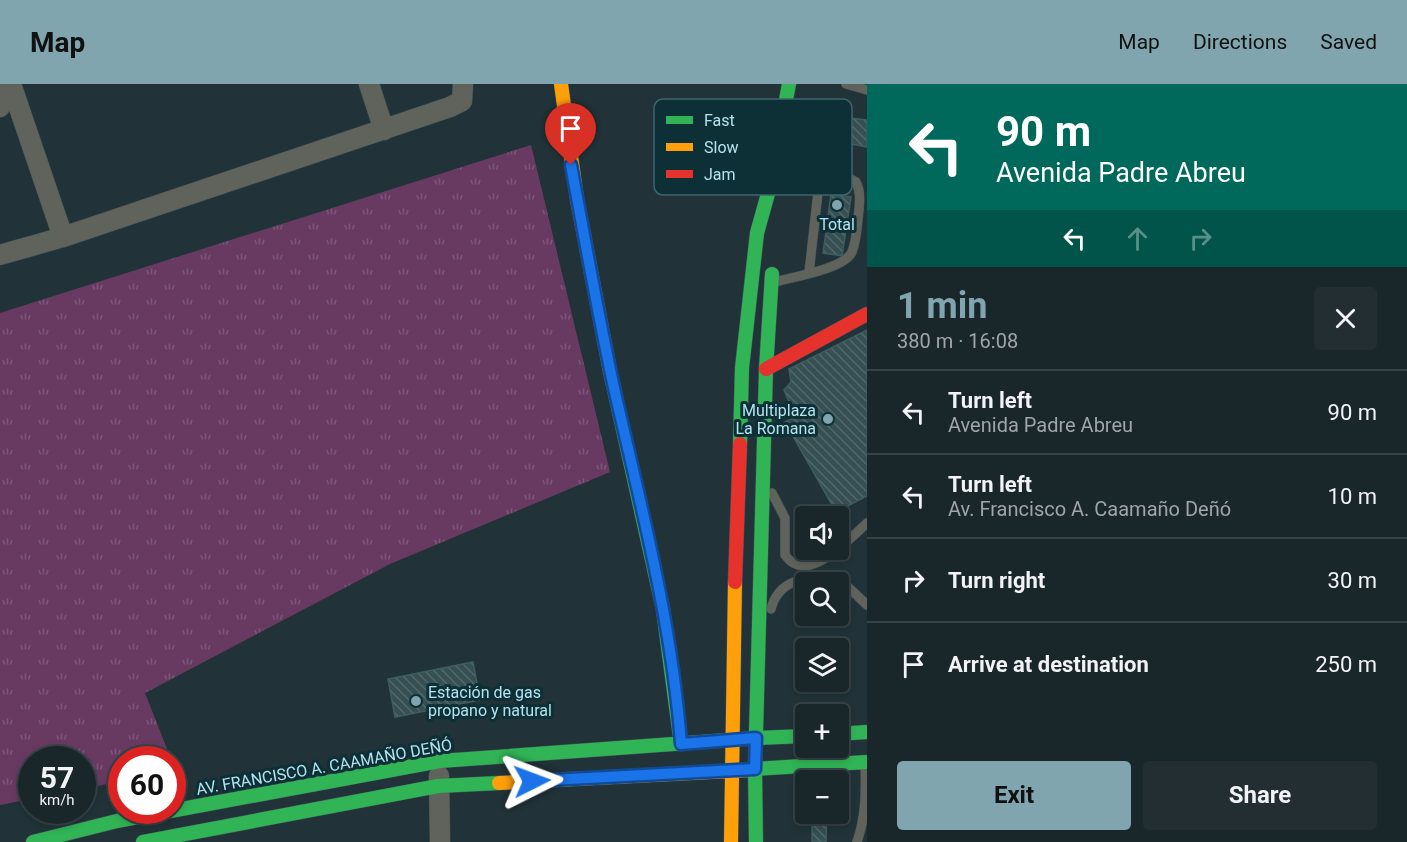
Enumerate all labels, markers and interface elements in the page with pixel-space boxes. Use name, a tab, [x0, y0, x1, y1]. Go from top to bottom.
text: Map	[30, 26, 85, 59]
text: Map	[1118, 30, 1160, 54]
text: Directions	[1193, 30, 1287, 54]
text: Saved	[1320, 30, 1377, 54]
legend	[654, 99, 852, 195]
pin	[545, 103, 596, 165]
text: 90 m	[996, 107, 1091, 156]
icon: left	[897, 108, 975, 186]
text: Fast	[704, 111, 735, 130]
icon: arrive	[554, 112, 587, 145]
text: Slow	[704, 138, 739, 157]
text: Avenida Padre Abreu	[996, 157, 1246, 189]
text: Jam	[704, 165, 736, 184]
marker: Total	[830, 198, 844, 212]
place label: Total	[819, 215, 855, 234]
icon: left	[1058, 222, 1091, 255]
icon: ahead	[1121, 222, 1154, 255]
icon: right	[1184, 222, 1217, 255]
text: 1 min	[897, 285, 988, 327]
button: close	[1314, 287, 1377, 350]
text: 380 m · 16:08	[897, 329, 1018, 353]
text: Turn left	[948, 388, 1032, 413]
icon: left	[897, 396, 930, 429]
text: 90 m	[1328, 400, 1377, 425]
place label: Multiplaza La Romana	[735, 401, 816, 438]
marker: Multiplaza La Romana	[821, 412, 835, 426]
text: Avenida Padre Abreu	[948, 413, 1133, 437]
text: Turn left	[948, 472, 1032, 497]
icon: left	[897, 480, 930, 513]
text: 10 m	[1328, 484, 1377, 509]
text: Av. Francisco A. Caamaño Deñó	[948, 497, 1231, 521]
map controls	[795, 506, 849, 824]
button: sound	[795, 506, 849, 560]
icon: right	[897, 564, 930, 597]
text: Turn right	[948, 568, 1045, 593]
text: 30 m	[1328, 568, 1377, 593]
button: search	[795, 572, 849, 626]
button: layers	[795, 638, 849, 692]
icon: arrive	[897, 648, 930, 681]
text: Arrive at destination	[948, 652, 1149, 677]
text: 250 m	[1315, 652, 1377, 677]
place label: Estación de gas propano y natural	[428, 683, 552, 720]
marker: Estación de gas propano y natural	[409, 694, 423, 708]
button: +	[795, 704, 849, 758]
street label: AV. FRANCISCO A. CAAMAÑO DEÑÓ	[194, 734, 453, 799]
speed limit sign: 60	[108, 746, 186, 824]
position arrow	[500, 749, 564, 813]
text: 57	[40, 760, 74, 795]
button: Exit	[897, 761, 1131, 830]
button: Share	[1143, 761, 1377, 830]
button: −	[795, 770, 849, 824]
text: km/h	[39, 791, 75, 809]

